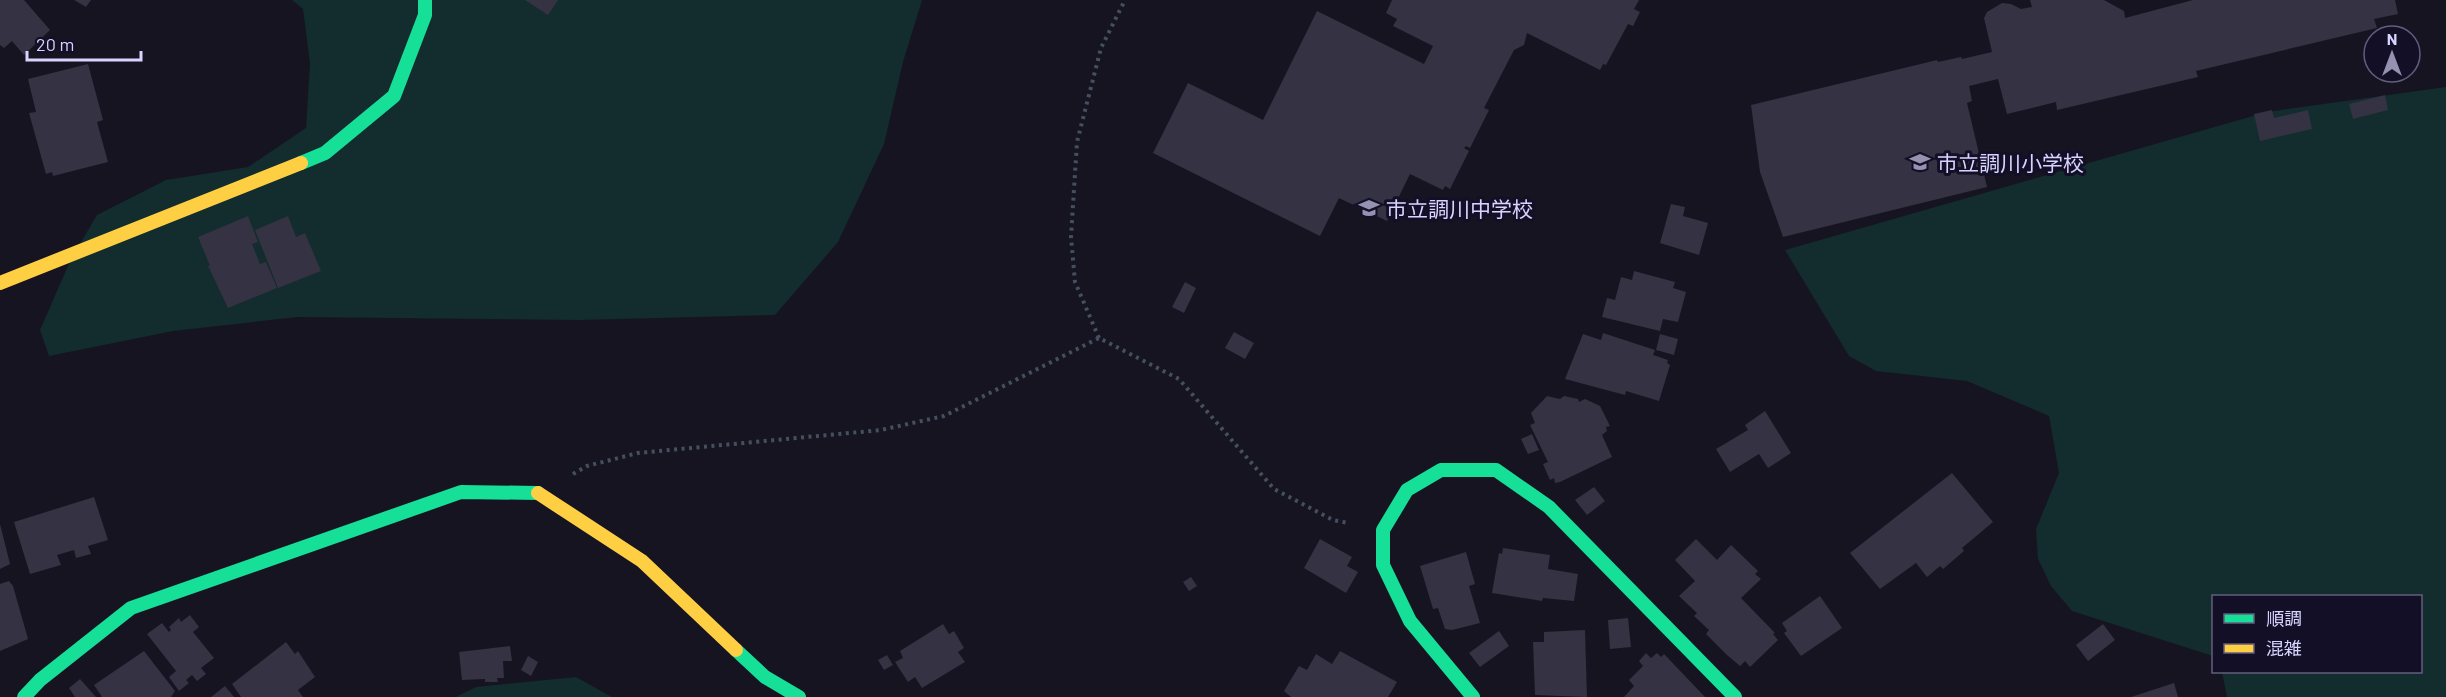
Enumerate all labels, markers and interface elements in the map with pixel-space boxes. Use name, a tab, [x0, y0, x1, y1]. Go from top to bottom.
scale bar	[27, 24, 141, 62]
north arrow	[2362, 24, 2422, 84]
text: N	[2387, 29, 2397, 48]
text: 20 m	[36, 33, 74, 55]
school or university icon: 市立調川小学校	[1908, 150, 1932, 174]
place label: 市立調川小学校	[1937, 150, 2084, 175]
school or university icon: 市立調川中学校	[1357, 196, 1381, 220]
place label: 市立調川中学校	[1386, 196, 1533, 221]
legend	[2212, 595, 2422, 673]
text: 順調	[2266, 607, 2302, 629]
text: 混雑	[2266, 637, 2302, 659]

